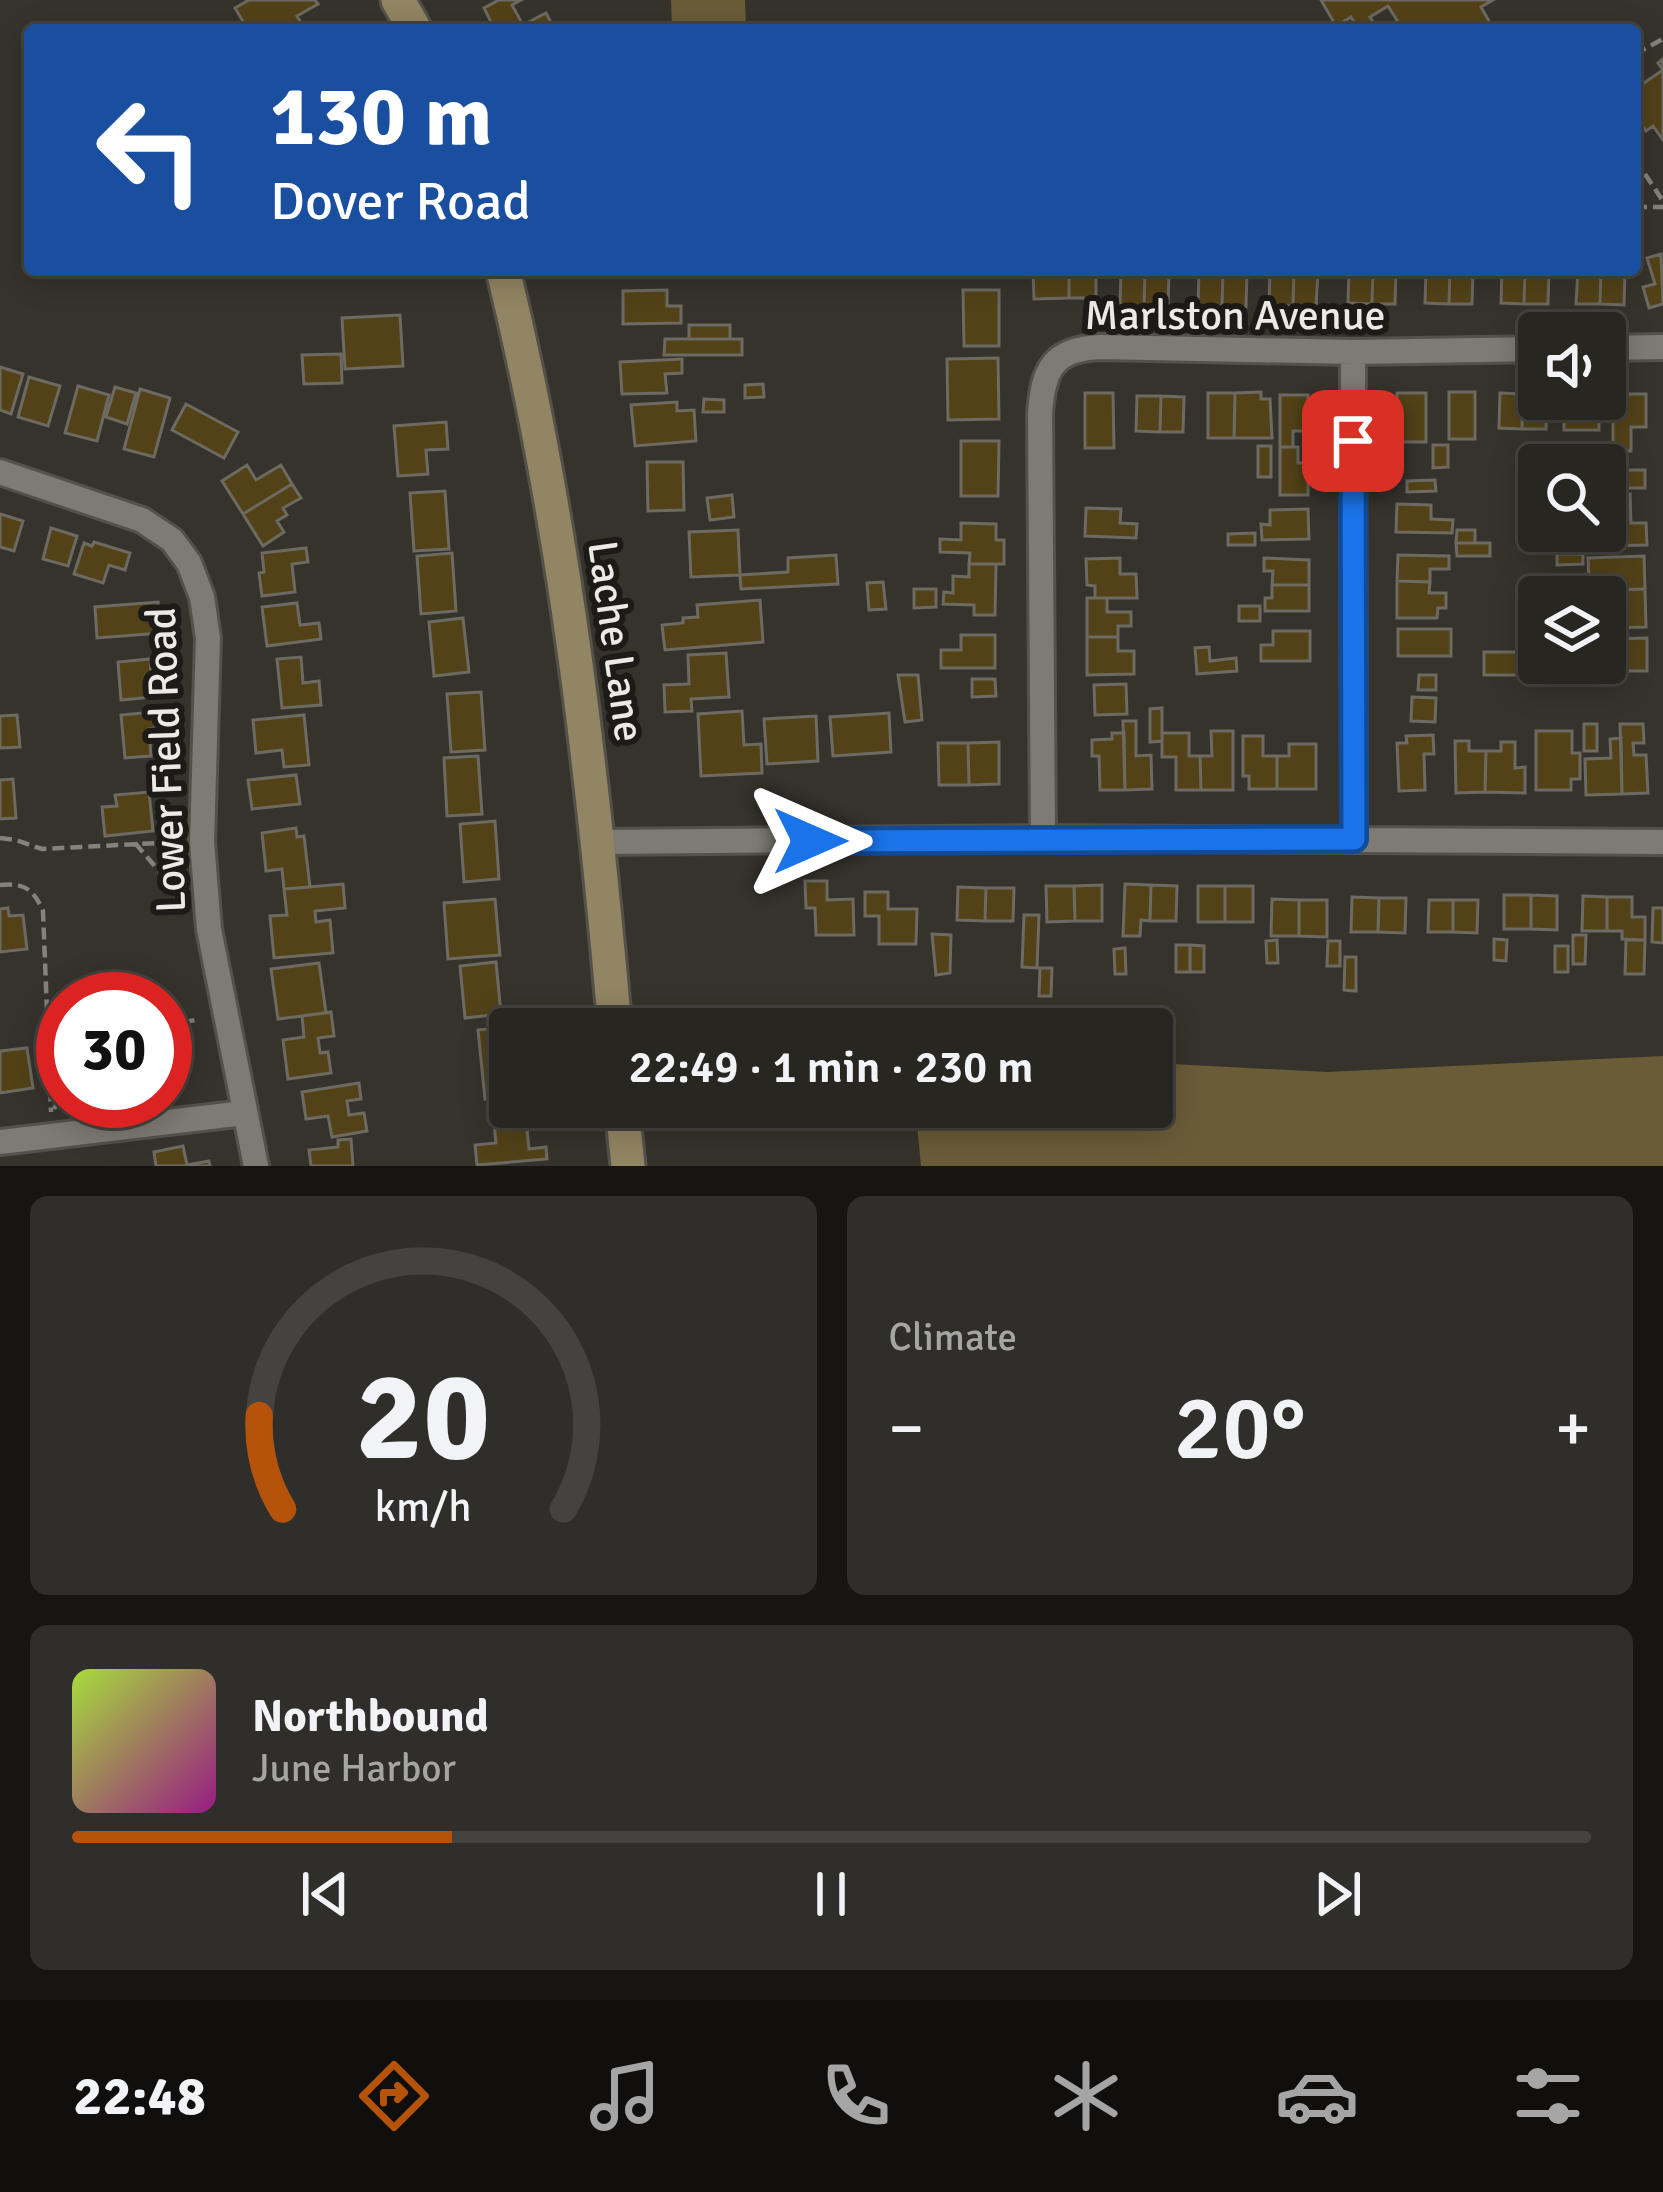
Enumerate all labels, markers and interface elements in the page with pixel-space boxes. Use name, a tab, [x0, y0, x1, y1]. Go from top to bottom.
text: 130 m	[270, 65, 492, 169]
icon: left	[72, 72, 228, 228]
text: Dover Road	[270, 168, 531, 235]
street label: Marlston Avenue	[1084, 290, 1386, 341]
map controls	[1518, 312, 1626, 684]
button: sound	[1518, 312, 1626, 420]
pin	[1302, 390, 1404, 492]
icon: arrive	[1320, 408, 1386, 474]
button: search	[1518, 444, 1626, 552]
street label: Lache Lane	[576, 537, 655, 745]
button: layers	[1518, 576, 1626, 684]
street label: Lower Field Road	[136, 606, 197, 914]
position arrow	[747, 778, 873, 904]
speed limit sign: 30	[36, 972, 192, 1128]
text: 22:49 · 1 min · 230 m	[629, 1040, 1033, 1095]
text: Climate	[889, 1313, 1017, 1361]
text: 20	[356, 1341, 491, 1494]
text: 20°	[1174, 1373, 1306, 1484]
text: −	[889, 1388, 924, 1469]
text: +	[1555, 1388, 1591, 1469]
text: km/h	[375, 1480, 472, 1533]
text: Northbound	[252, 1689, 489, 1744]
text: June Harbor	[252, 1744, 456, 1792]
icon: previous	[292, 1861, 358, 1927]
icon: pause	[798, 1861, 864, 1927]
icon: next	[1305, 1861, 1371, 1927]
icon: directions	[352, 2054, 436, 2138]
icon: music	[583, 2054, 667, 2138]
icon: phone	[814, 2054, 898, 2138]
icon: climate	[1044, 2054, 1128, 2138]
icon: car	[1275, 2054, 1359, 2138]
icon: filters	[1506, 2054, 1590, 2138]
text: 22:48	[73, 2063, 206, 2130]

